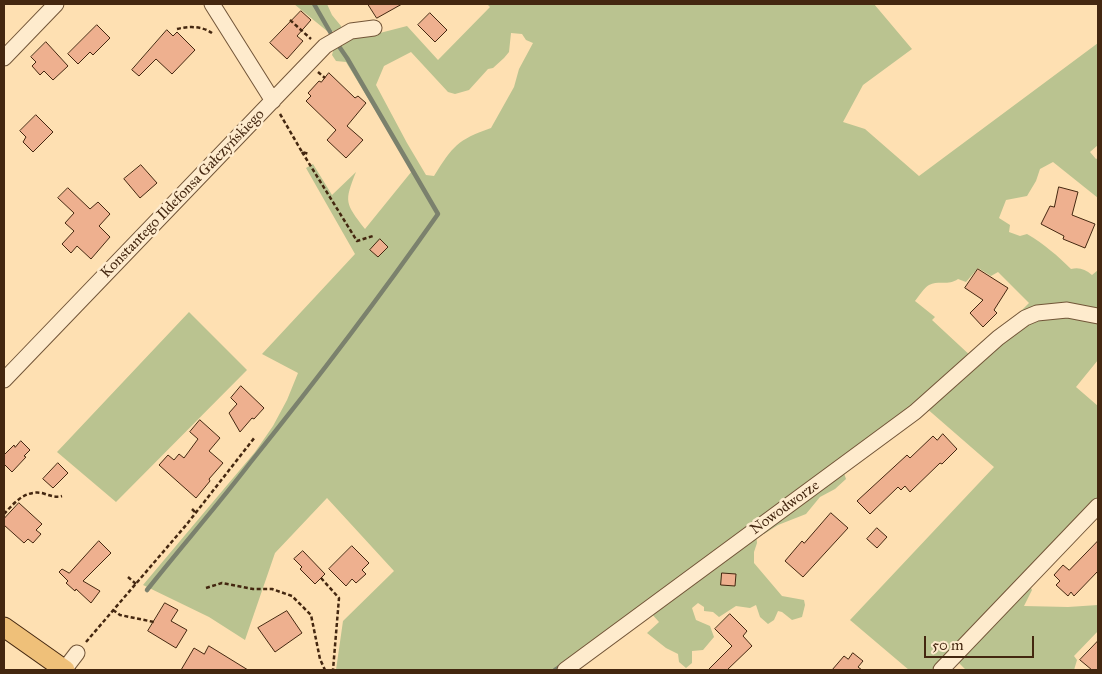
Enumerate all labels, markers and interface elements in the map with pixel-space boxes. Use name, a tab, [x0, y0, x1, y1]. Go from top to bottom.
street label: Konstantego Ildefonsa Gałczyńskiego	[97, 106, 269, 282]
street label: Nowodworze	[747, 477, 823, 539]
scale bar	[927, 626, 1037, 658]
text: 50 m	[932, 636, 964, 654]

